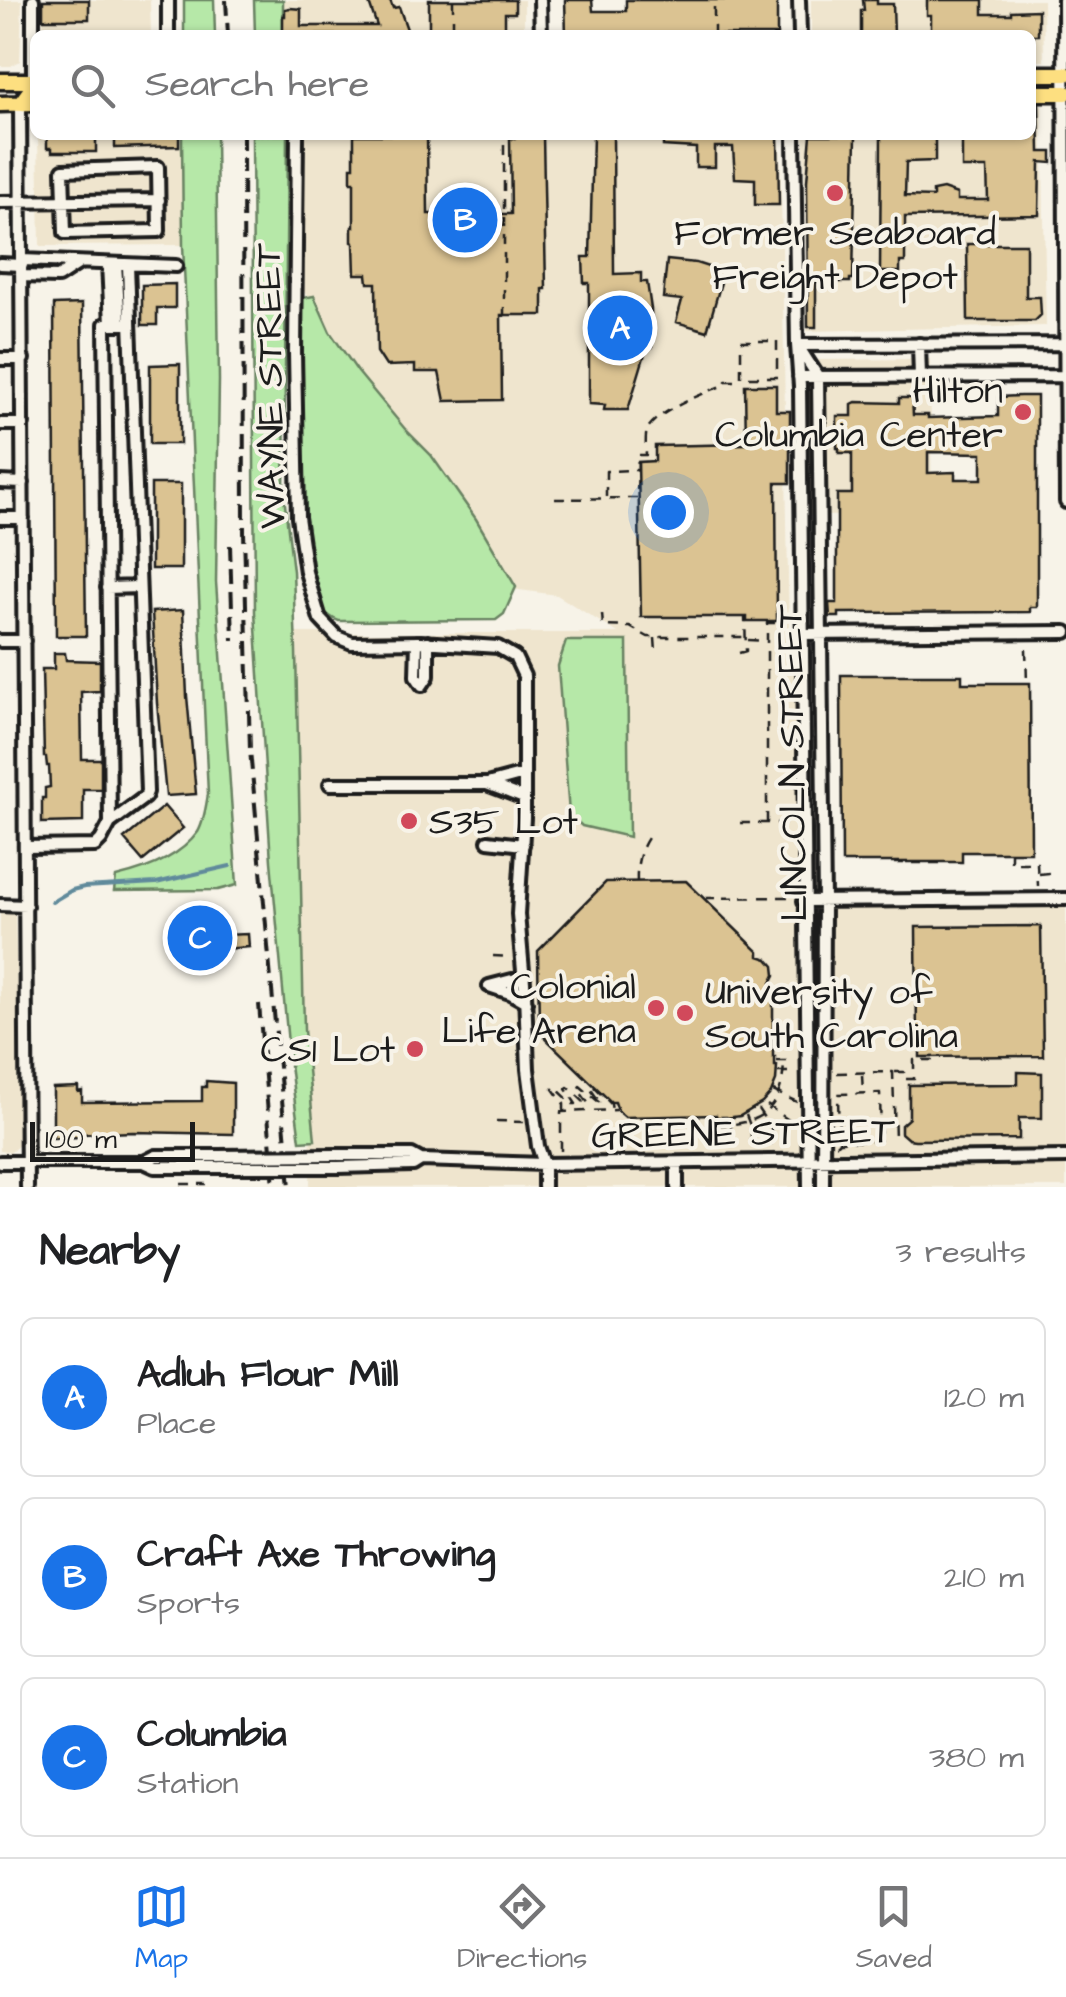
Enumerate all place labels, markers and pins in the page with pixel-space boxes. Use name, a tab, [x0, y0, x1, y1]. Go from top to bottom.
pin: B	[432, 182, 498, 258]
marker: Former Seaboard Freight Depot	[824, 182, 846, 204]
place label: Former Seaboard Freight Depot	[674, 208, 996, 304]
pin: A	[588, 290, 652, 366]
place label: Hilton Columbia Center	[715, 366, 1003, 462]
marker: Hilton Columbia Center	[1012, 401, 1034, 423]
place label: S35 Lot	[429, 797, 578, 849]
marker: S35 Lot	[398, 810, 420, 832]
pin: C	[168, 900, 232, 976]
place label: Colonial Life Arena	[441, 962, 636, 1058]
place label: University of South Carolina	[705, 967, 958, 1063]
marker: Colonial Life Arena	[645, 997, 667, 1019]
marker: University of South Carolina	[674, 1002, 696, 1024]
place label: CS1 Lot	[261, 1025, 395, 1077]
marker: CS1 Lot	[404, 1038, 426, 1060]

